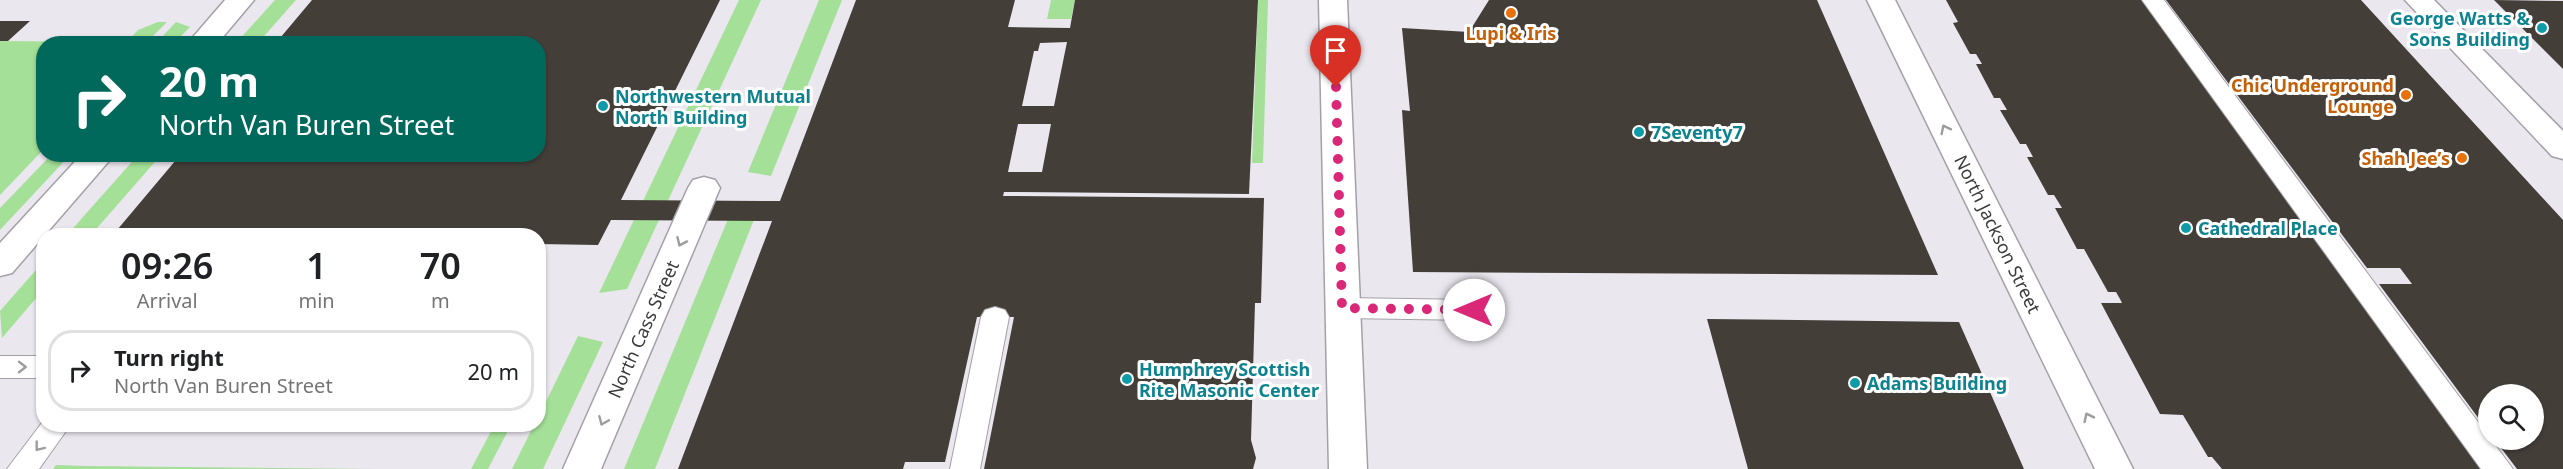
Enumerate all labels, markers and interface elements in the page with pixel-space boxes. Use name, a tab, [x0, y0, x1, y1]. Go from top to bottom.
marker: Lupi & Iris	[1504, 6, 1518, 20]
place label: George Watts & Sons Building	[2390, 6, 2530, 51]
place label: Lupi & Iris	[1466, 21, 1556, 45]
marker: George Watts & Sons Building	[2535, 21, 2549, 35]
pin	[1310, 25, 1361, 87]
icon: arrive	[1319, 34, 1352, 67]
text: 20 m	[159, 52, 259, 109]
icon: right	[60, 60, 138, 138]
place label: Chic Underground Lounge	[2231, 73, 2394, 118]
place label: Northwestern Mutual North Building	[615, 84, 811, 129]
marker: Chic Underground Lounge	[2399, 88, 2413, 102]
marker: Northwestern Mutual North Building	[596, 99, 610, 113]
text: North Van Buren Street	[159, 106, 454, 143]
place label: 7Seventy7	[1651, 120, 1743, 144]
marker: 7Seventy7	[1632, 125, 1646, 139]
one-way arrow	[1941, 125, 1952, 136]
place label: Shah Jee’s	[2362, 146, 2450, 170]
street label: North Jackson Street	[1949, 151, 2047, 318]
marker: Shah Jee’s	[2455, 151, 2469, 165]
place label: Cathedral Place	[2198, 216, 2338, 240]
marker: Cathedral Place	[2179, 221, 2193, 235]
one-way arrow	[676, 236, 688, 247]
text: 09:26	[121, 241, 213, 290]
text: 1	[306, 241, 327, 290]
text: 70	[420, 241, 461, 290]
street label: North Cass Street	[602, 256, 684, 401]
position arrow	[1442, 278, 1506, 342]
text: Arrival	[137, 287, 198, 314]
text: min	[298, 287, 335, 314]
text: m	[431, 287, 450, 314]
text: Turn right	[114, 342, 224, 372]
icon: right	[63, 354, 96, 387]
text: 20 m	[468, 356, 519, 386]
place label: Humphrey Scottish Rite Masonic Center	[1139, 357, 1319, 402]
one-way arrow	[17, 361, 26, 373]
place label: Adams Building	[1867, 371, 2007, 395]
text: North Van Buren Street	[114, 372, 333, 399]
marker: Humphrey Scottish Rite Masonic Center	[1120, 372, 1134, 386]
marker: Adams Building	[1848, 376, 1862, 390]
map controls	[2478, 384, 2544, 450]
button: search	[2478, 384, 2544, 450]
one-way arrow	[2084, 412, 2095, 423]
one-way arrow	[598, 414, 610, 425]
one-way arrow	[36, 440, 47, 451]

